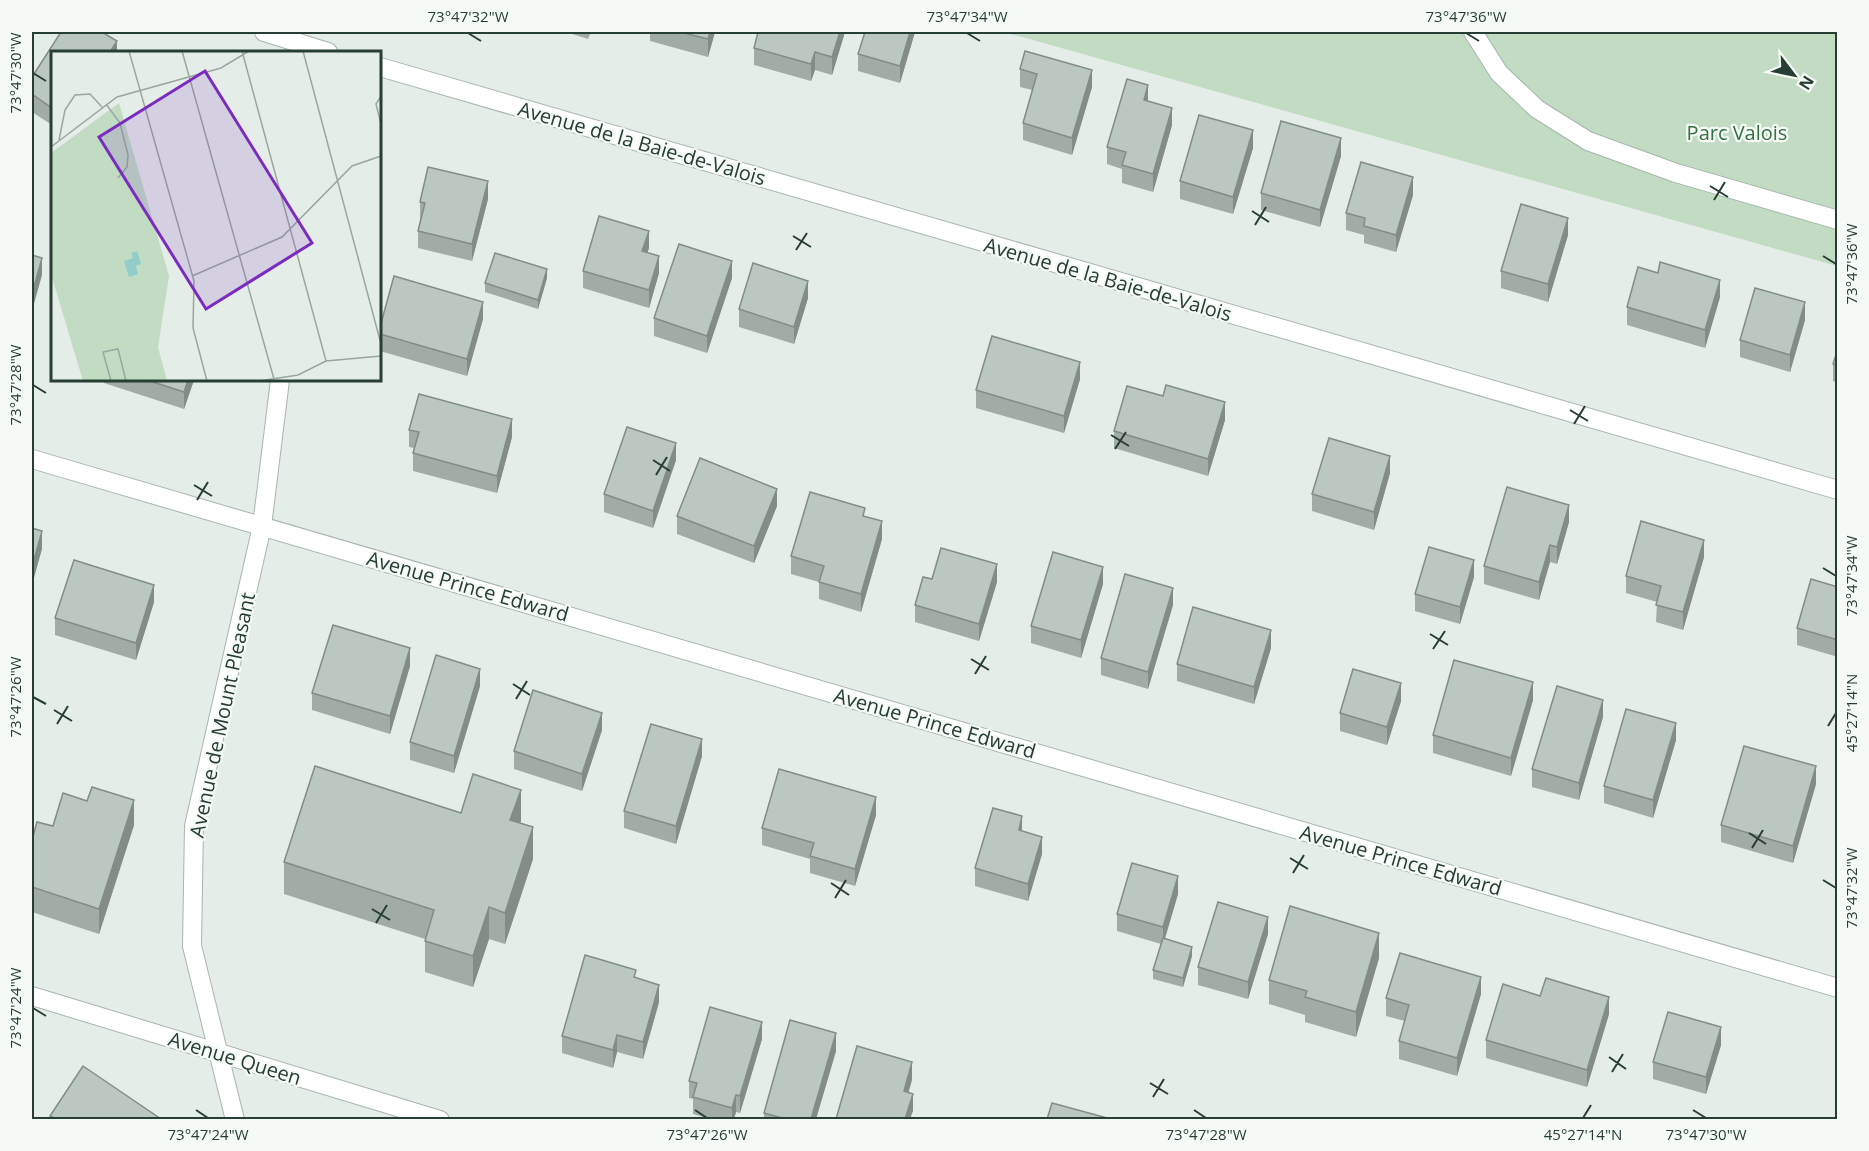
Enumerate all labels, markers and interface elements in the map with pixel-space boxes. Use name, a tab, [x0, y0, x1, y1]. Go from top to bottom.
text: 73°47'32"W	[428, 6, 509, 26]
text: 73°47'34"W	[927, 6, 1008, 26]
text: 73°47'36"W	[1426, 6, 1507, 26]
text: 73°47'30"W	[5, 32, 25, 114]
north arrow	[1764, 45, 1824, 105]
inset map	[51, 51, 381, 381]
text: N	[1794, 72, 1819, 94]
street label: Avenue de la Baie-de-Valois	[515, 95, 769, 191]
park label: Parc Valois	[1687, 119, 1787, 146]
text: 73°47'36"W	[1841, 223, 1861, 305]
street label: Avenue de la Baie-de-Valois	[981, 231, 1235, 327]
text: 73°47'28"W	[5, 344, 25, 426]
text: 73°47'34"W	[1841, 535, 1861, 617]
street label: Avenue Prince Edward	[364, 544, 572, 628]
street label: Avenue de Mount Pleasant	[183, 590, 261, 840]
text: 73°47'26"W	[5, 656, 25, 738]
text: 45°27'14"N	[1841, 674, 1861, 752]
street label: Avenue Prince Edward	[831, 681, 1039, 765]
street label: Avenue Prince Edward	[1297, 818, 1505, 902]
text: 73°47'32"W	[1841, 847, 1861, 929]
text: 73°47'24"W	[5, 967, 25, 1049]
street label: Avenue Queen	[165, 1025, 305, 1091]
text: 73°47'24"W	[168, 1124, 249, 1144]
text: 73°47'26"W	[667, 1124, 748, 1144]
text: 73°47'28"W	[1166, 1124, 1247, 1144]
text: 45°27'14"N	[1544, 1124, 1622, 1144]
text: 73°47'30"W	[1666, 1124, 1747, 1144]

